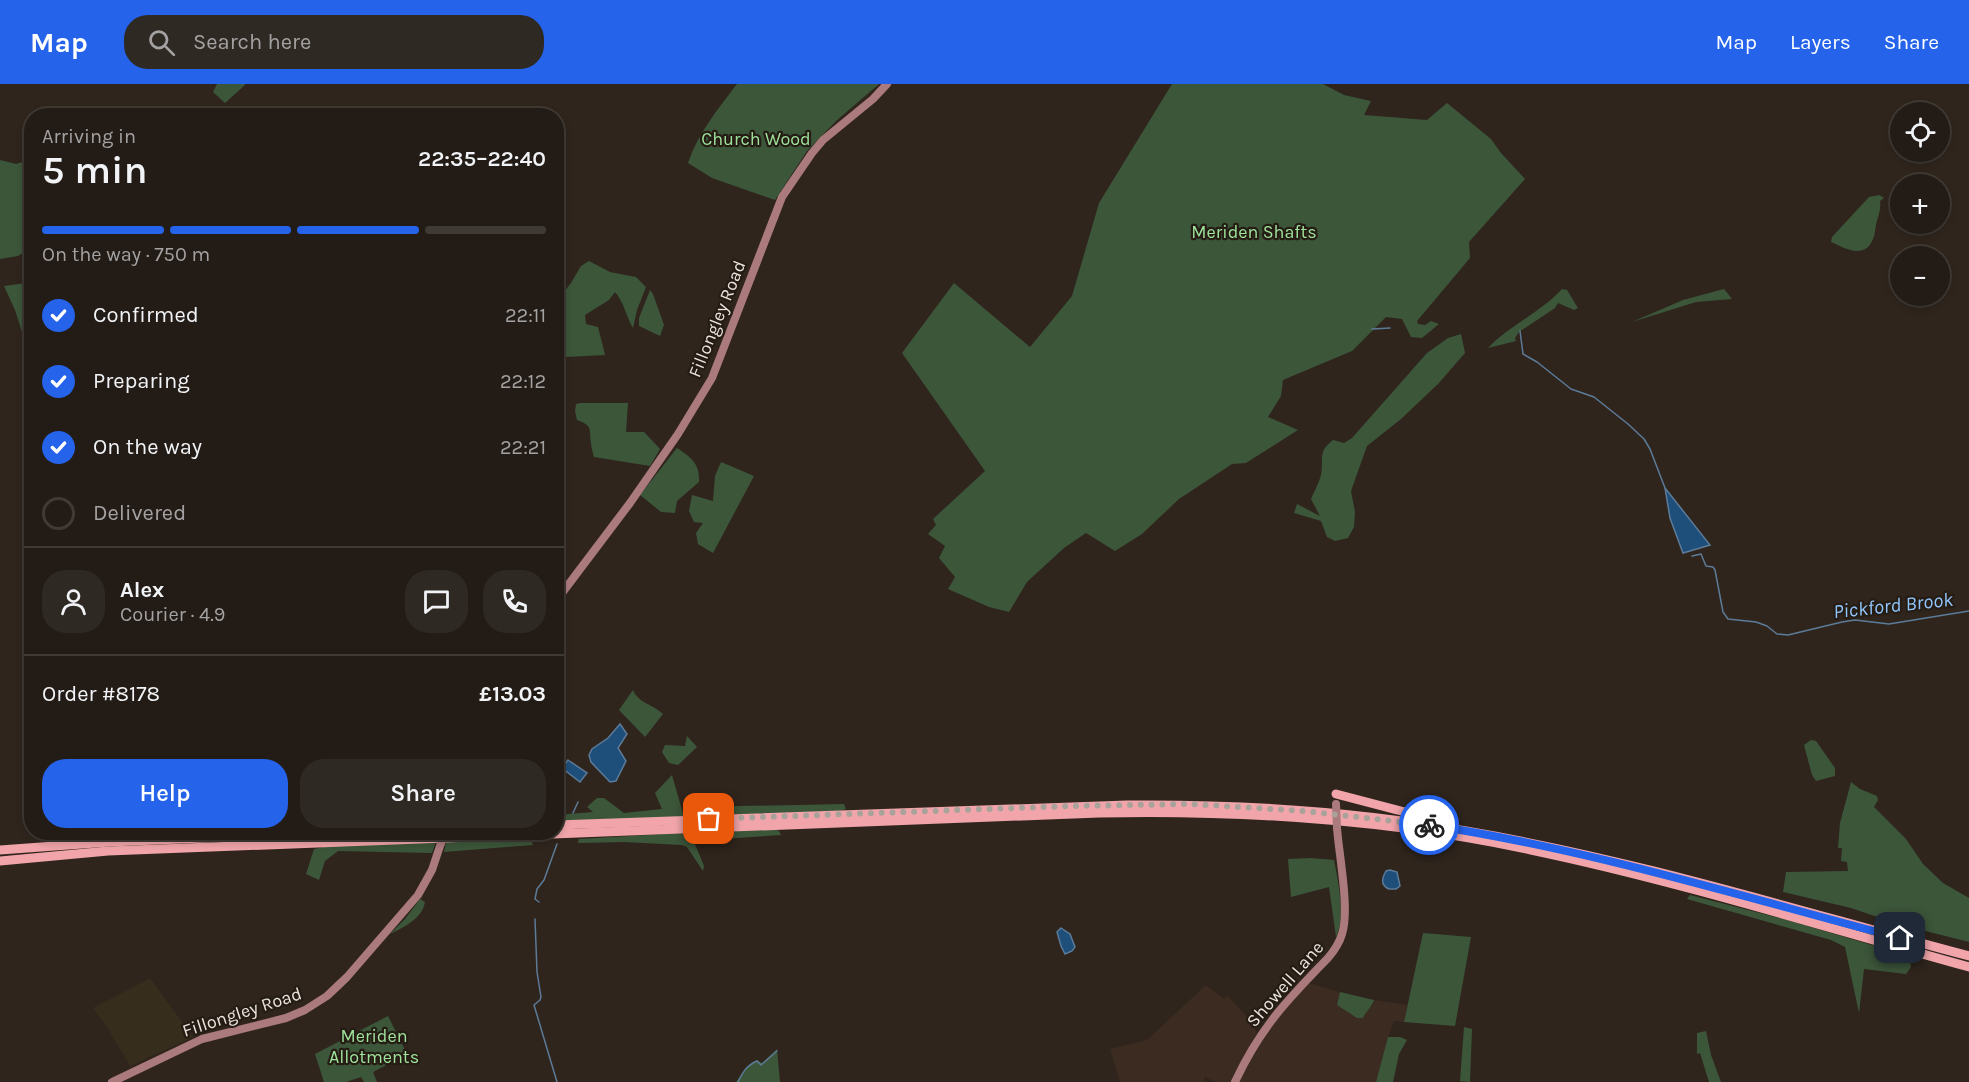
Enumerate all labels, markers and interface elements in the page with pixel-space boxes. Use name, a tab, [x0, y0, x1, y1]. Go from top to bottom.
search box	[124, 15, 544, 69]
text: Map	[30, 26, 88, 59]
icon: search	[145, 26, 178, 59]
text: Search here	[193, 29, 311, 55]
text: Map	[1715, 30, 1757, 54]
text: Layers	[1790, 30, 1851, 54]
text: Share	[1884, 30, 1939, 54]
map controls	[1890, 102, 1950, 306]
button: locate	[1890, 102, 1950, 162]
text: Arriving in	[42, 125, 136, 148]
park label: Church Wood	[701, 128, 811, 150]
text: 22:35–22:40	[418, 146, 546, 172]
text: 5 min	[42, 147, 148, 193]
button: +	[1890, 174, 1950, 234]
park label: Meriden Shafts	[1191, 221, 1317, 243]
text: On the way · 750 m	[42, 243, 210, 266]
button: −	[1890, 246, 1950, 306]
street label: Fillongley Road	[684, 257, 750, 381]
icon: check	[42, 299, 75, 332]
text: Confirmed	[93, 302, 199, 328]
text: 22:11	[505, 304, 546, 327]
icon: check	[42, 365, 75, 398]
text: Preparing	[93, 368, 190, 394]
text: 22:12	[500, 370, 546, 393]
icon: check	[42, 431, 75, 464]
text: On the way	[93, 434, 202, 460]
text: 22:21	[500, 436, 546, 459]
text: Delivered	[93, 500, 186, 526]
button: person	[42, 570, 105, 633]
button: chat	[405, 570, 468, 633]
button: phone	[483, 570, 546, 633]
text: Alex	[120, 577, 164, 603]
water label: Pickford Brook	[1832, 588, 1955, 623]
text: Courier · 4.9	[120, 603, 225, 626]
text: Order #8178	[42, 681, 160, 707]
text: £13.03	[479, 681, 546, 707]
button: Help	[42, 759, 288, 828]
button: Share	[300, 759, 546, 828]
pin	[683, 793, 734, 844]
courier	[1399, 795, 1459, 855]
icon: bag	[692, 802, 725, 835]
icon: bike	[1413, 809, 1446, 842]
pin	[1874, 912, 1925, 963]
icon: home	[1883, 921, 1916, 954]
street label: Showell Lane	[1242, 937, 1328, 1031]
street label: Fillongley Road	[180, 982, 304, 1042]
park label: Meriden Allotments	[329, 1025, 419, 1068]

